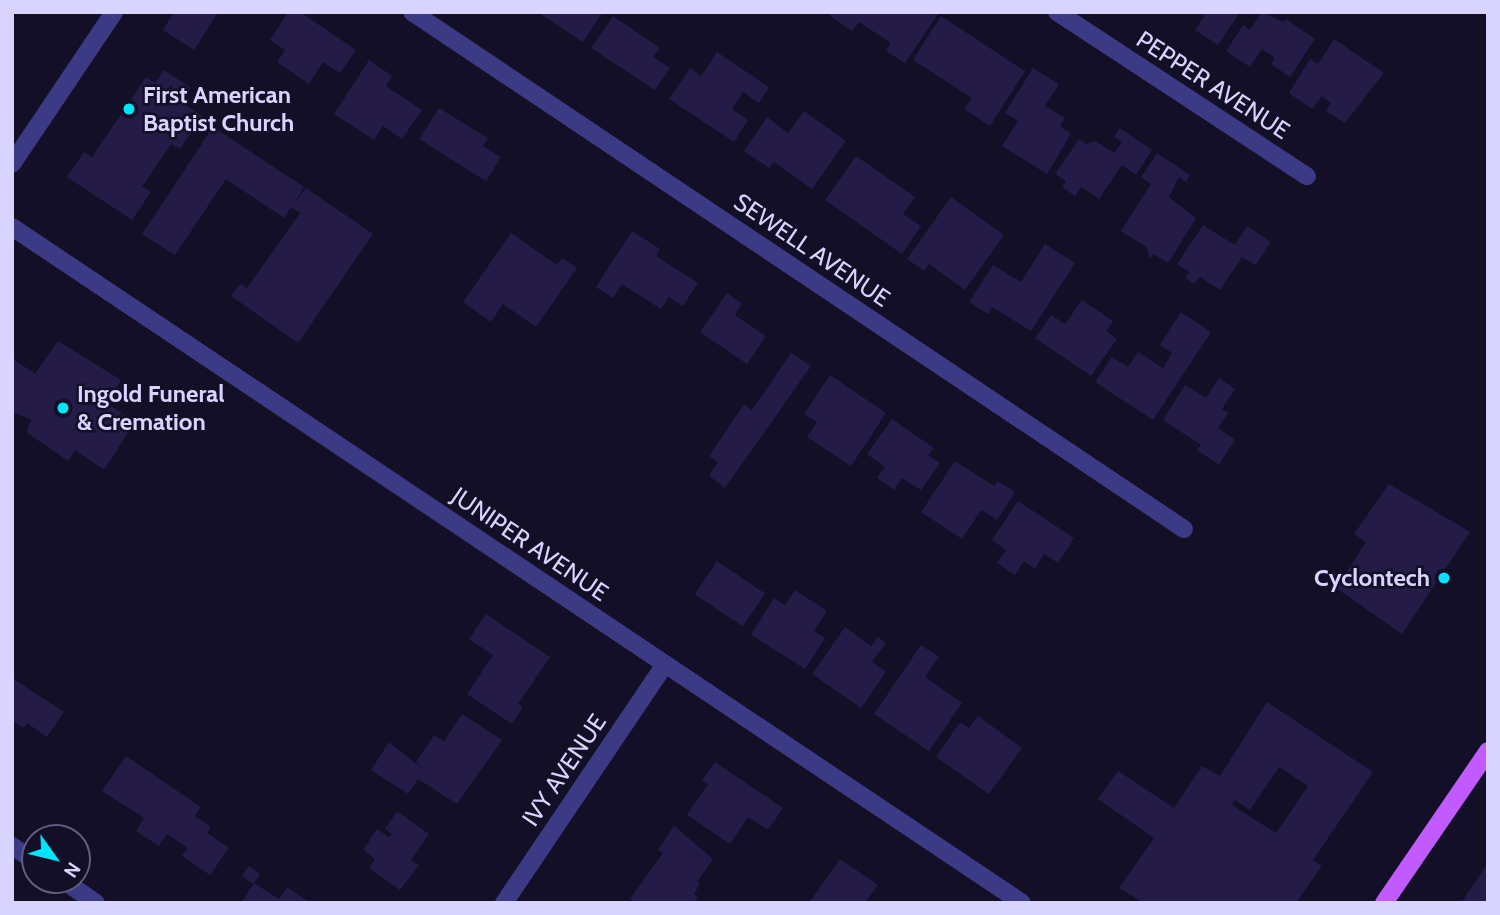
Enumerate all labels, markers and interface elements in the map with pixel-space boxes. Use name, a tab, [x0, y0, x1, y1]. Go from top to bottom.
street label: PEPPER AVENUE	[1131, 25, 1295, 145]
place label: First American Baptist Church	[143, 81, 294, 137]
marker: First American Baptist Church	[121, 101, 137, 117]
street label: SEWELL AVENUE	[729, 187, 895, 313]
place label: Ingold Funeral & Cremation	[77, 380, 224, 436]
marker: Ingold Funeral & Cremation	[55, 400, 71, 416]
street label: JUNIPER AVENUE	[446, 481, 614, 607]
place label: Cyclontech	[1314, 564, 1430, 592]
marker: Cyclontech	[1436, 570, 1452, 586]
street label: IVY AVENUE	[516, 709, 612, 831]
north arrow	[21, 824, 91, 894]
text: N	[59, 858, 85, 882]

